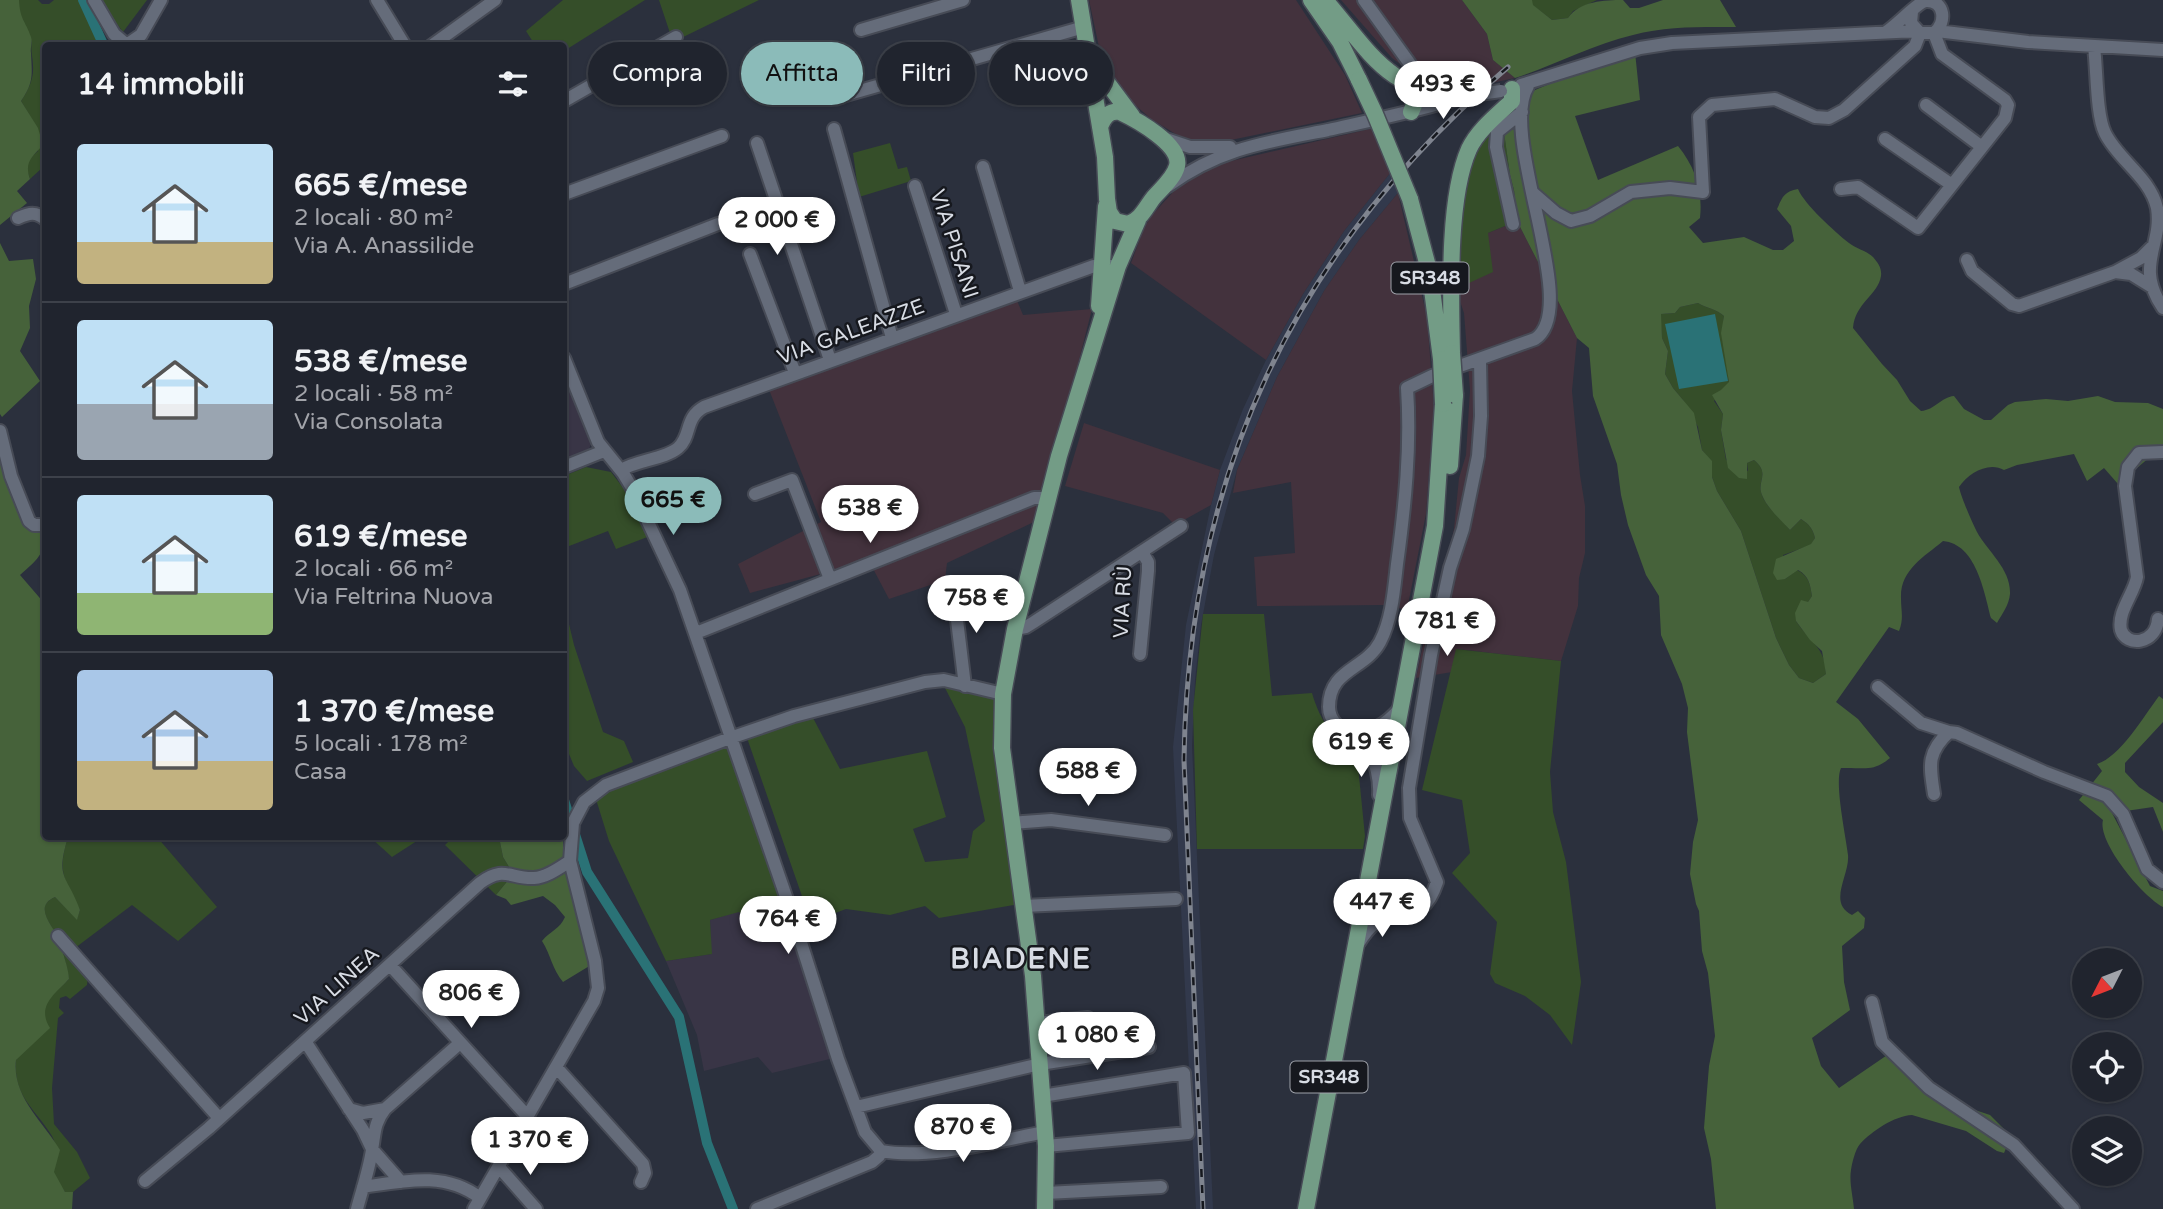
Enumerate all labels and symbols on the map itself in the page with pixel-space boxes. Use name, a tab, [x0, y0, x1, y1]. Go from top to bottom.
pin: 493 €	[1394, 61, 1492, 121]
street label: VIA PISANI	[925, 186, 983, 302]
pin: 2 000 €	[712, 198, 842, 257]
road number: SR348	[1392, 262, 1468, 294]
street label: VIA GALEAZZE	[774, 294, 928, 370]
pin: 665 €	[624, 477, 722, 537]
pin: 538 €	[821, 486, 919, 545]
street label: VIA RÙ	[1109, 565, 1137, 639]
pin: 758 €	[927, 576, 1025, 635]
pin: 781 €	[1398, 598, 1496, 658]
pin: 619 €	[1312, 720, 1410, 779]
pin: 588 €	[1039, 748, 1137, 808]
pin: 447 €	[1333, 880, 1431, 939]
pin: 764 €	[739, 897, 837, 956]
street label: VIA LINEA	[289, 941, 385, 1031]
district label: BIADENE	[950, 942, 1092, 976]
north arrow	[2072, 948, 2142, 1018]
pin: 806 €	[422, 970, 520, 1030]
pin: 1 080 €	[1032, 1012, 1162, 1072]
road number: SR348	[1290, 1062, 1368, 1092]
pin: 870 €	[914, 1104, 1012, 1164]
pin: 1 370 €	[465, 1118, 595, 1177]

